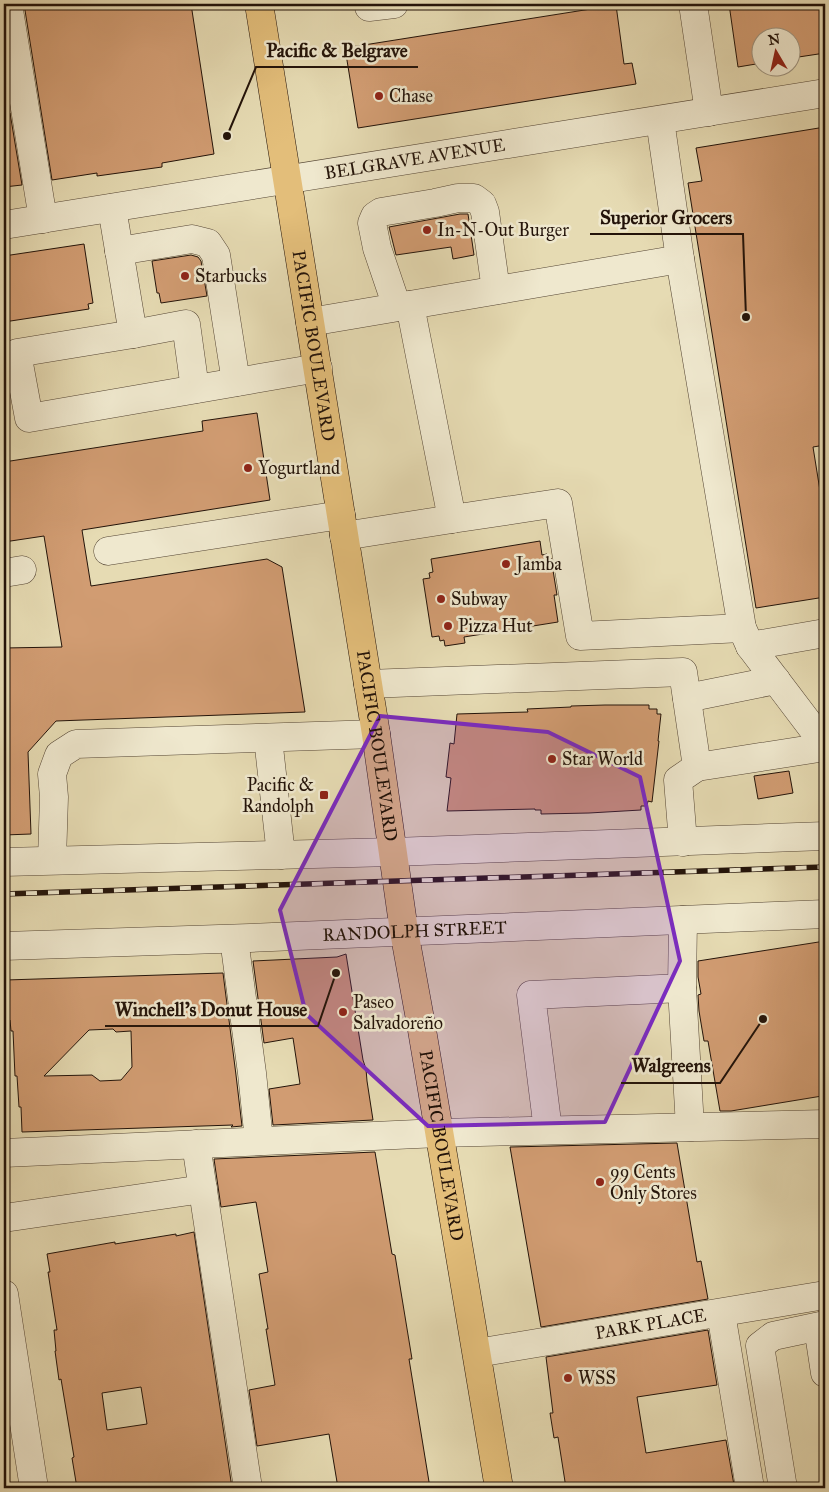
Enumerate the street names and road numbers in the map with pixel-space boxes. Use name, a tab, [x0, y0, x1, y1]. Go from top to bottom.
street label: BELGRAVE AVENUE	[323, 134, 507, 184]
street label: PACIFIC BOULEVARD	[288, 249, 340, 443]
street label: PACIFIC BOULEVARD	[352, 648, 402, 843]
street label: RANDOLPH STREET	[322, 916, 507, 946]
street label: PACIFIC BOULEVARD	[415, 1048, 468, 1242]
street label: PARK PLACE	[593, 1304, 708, 1344]

